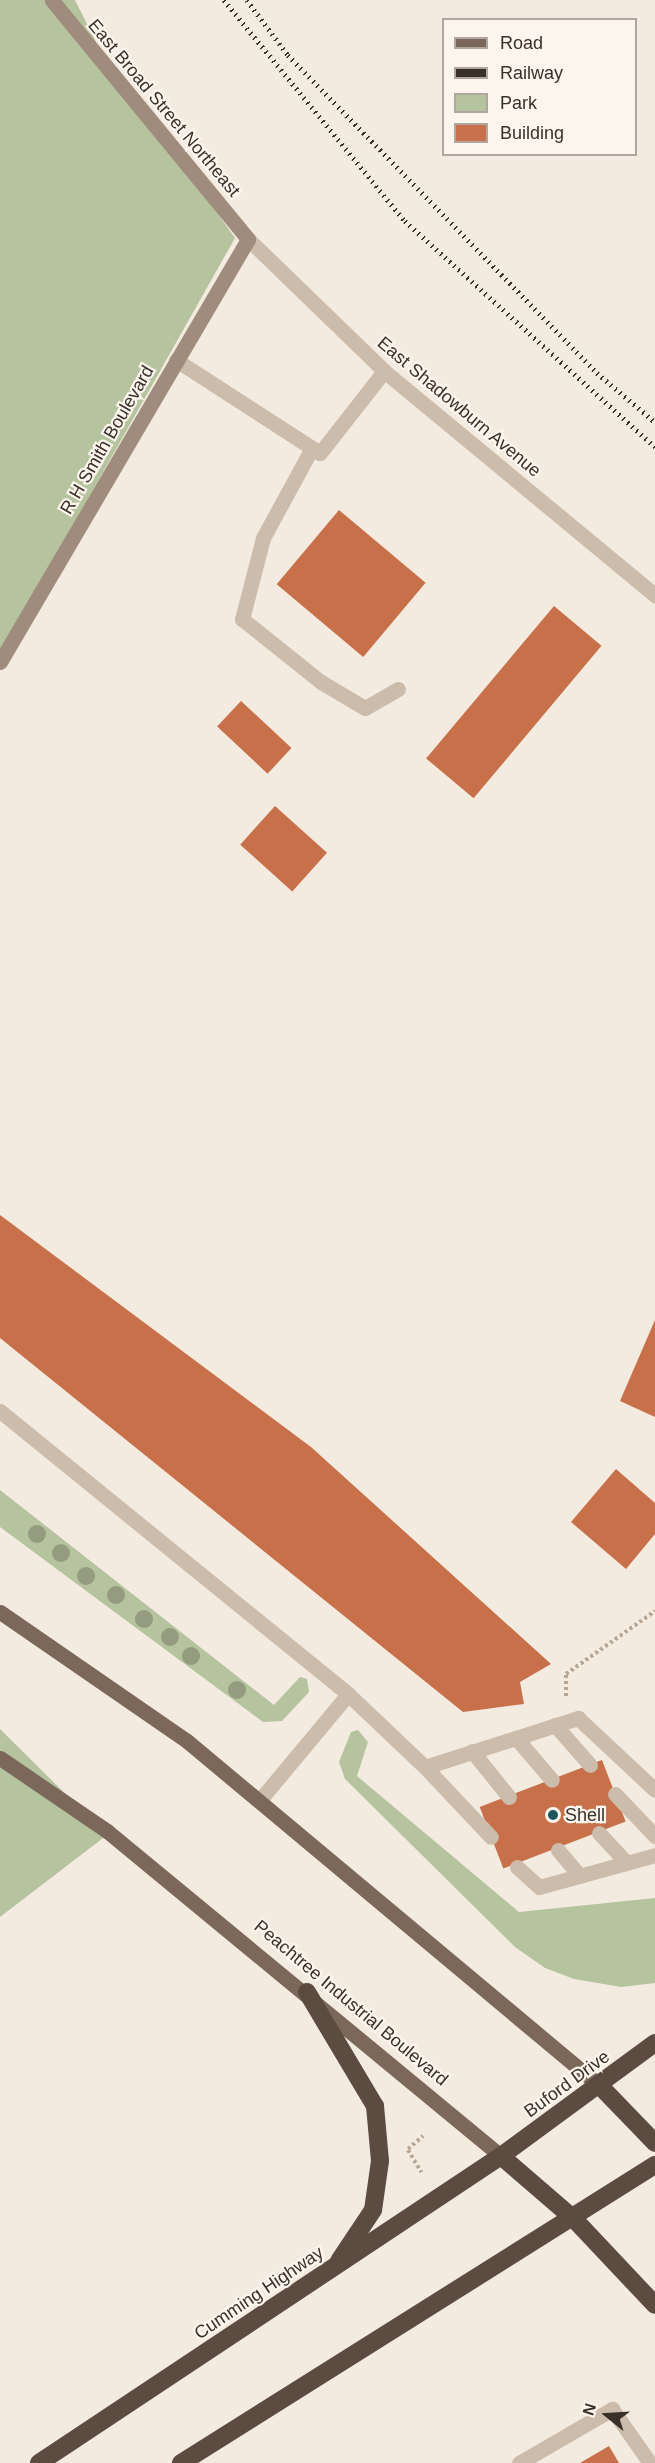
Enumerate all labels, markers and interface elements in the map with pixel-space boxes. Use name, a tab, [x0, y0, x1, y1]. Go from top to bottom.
street label: East Broad Street Northeast	[83, 15, 245, 201]
legend	[442, 18, 637, 156]
text: Road	[500, 33, 543, 53]
text: Railway	[500, 63, 563, 83]
text: Park	[500, 93, 537, 113]
text: Building	[500, 123, 564, 143]
street label: East Shadowburn Avenue	[372, 332, 546, 482]
street label: R H Smith Boulevard	[56, 362, 158, 518]
place label: Shell	[565, 1804, 605, 1826]
marker: Shell	[546, 1808, 560, 1822]
street label: Peachtree Industrial Boulevard	[250, 1916, 452, 2090]
street label: Buford Drive	[520, 2046, 614, 2122]
street label: Cumming Highway	[190, 2242, 328, 2344]
north arrow	[577, 2385, 637, 2445]
text: N	[580, 2401, 599, 2417]

